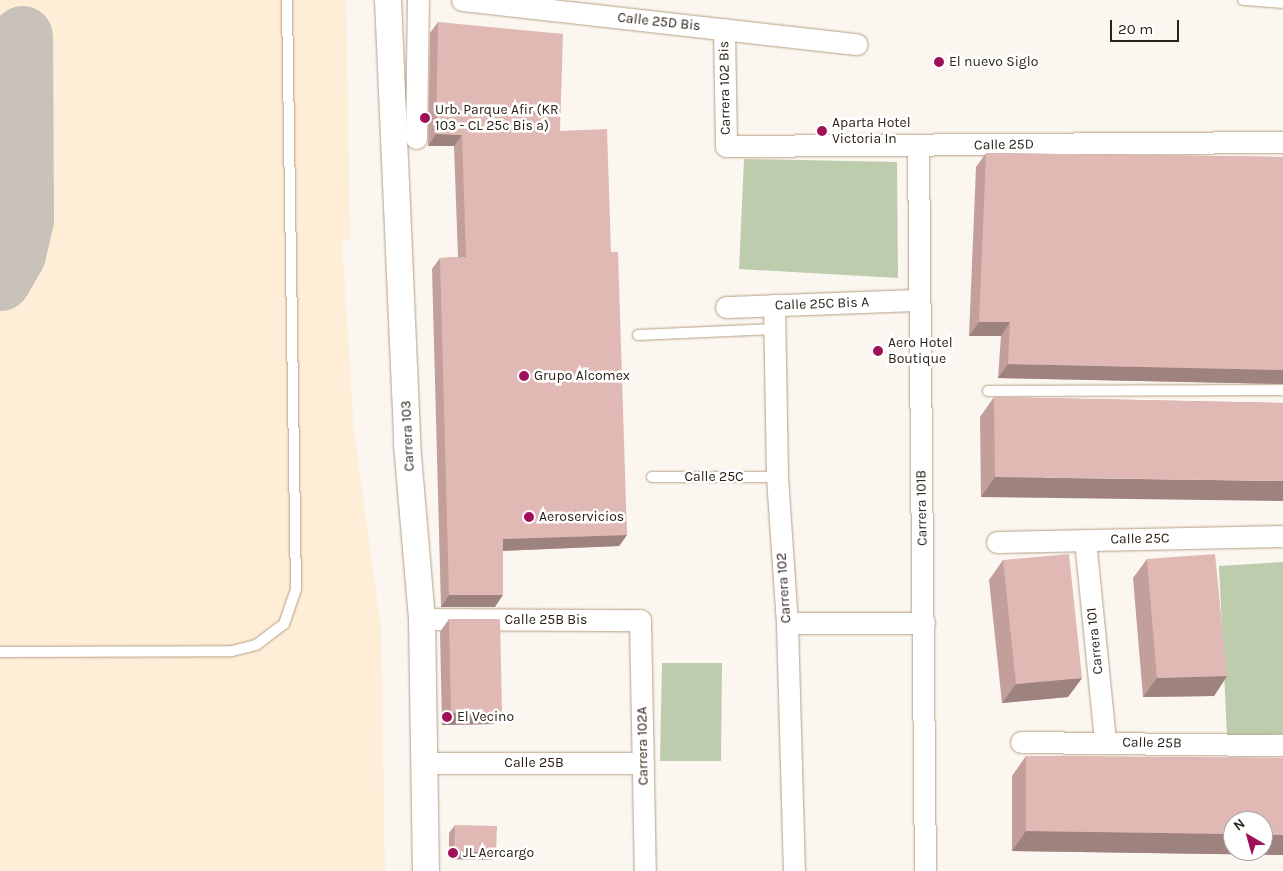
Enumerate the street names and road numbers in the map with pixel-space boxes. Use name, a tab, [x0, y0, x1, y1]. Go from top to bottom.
street label: Calle 25D Bis	[617, 9, 701, 35]
street label: Carrera 102 Bis	[716, 41, 734, 135]
street label: Calle 25D	[974, 136, 1034, 154]
street label: Calle 25C Bis A	[775, 294, 869, 314]
street label: Carrera 103	[398, 400, 418, 472]
street label: Calle 25C	[684, 469, 744, 485]
street label: Carrera 101B	[913, 470, 931, 546]
street label: Calle 25C	[1110, 530, 1170, 548]
street label: Carrera 102	[773, 552, 795, 624]
street label: Carrera 101	[1083, 607, 1107, 675]
street label: Calle 25B Bis	[505, 612, 587, 628]
street label: Carrera 102A	[634, 706, 652, 786]
street label: Calle 25B	[1122, 734, 1182, 752]
street label: Calle 25B	[504, 755, 564, 771]

